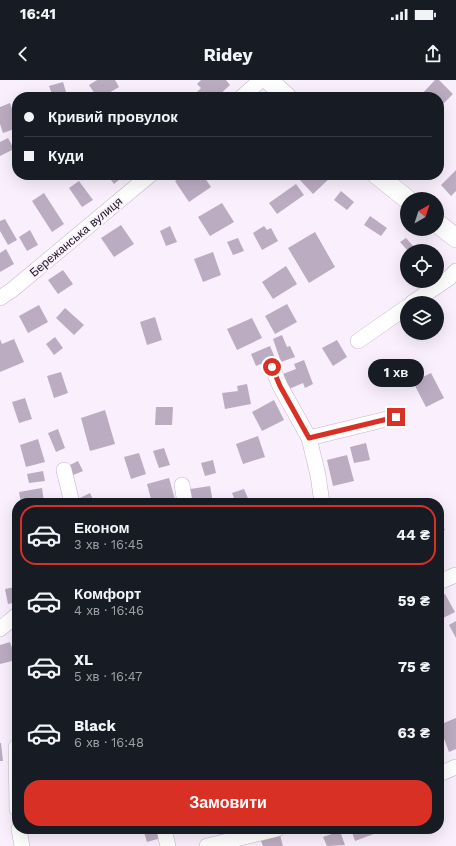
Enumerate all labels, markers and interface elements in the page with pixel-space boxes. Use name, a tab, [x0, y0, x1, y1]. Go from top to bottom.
text: 16:41	[20, 5, 56, 23]
icon: back	[12, 43, 34, 65]
icon: share	[422, 43, 444, 65]
text: Ridey	[203, 44, 253, 65]
text: Кривий провулок	[48, 108, 178, 126]
text: Куди	[48, 147, 84, 165]
north arrow	[400, 192, 444, 236]
map controls	[400, 192, 444, 340]
street label: Бережанська вулиця	[27, 194, 125, 280]
button: locate	[400, 244, 444, 288]
button: layers	[400, 296, 444, 340]
route start	[263, 358, 281, 376]
callout: 1 хв	[368, 359, 424, 387]
text: 1 хв	[384, 365, 408, 380]
route end	[387, 408, 405, 426]
icon: car	[26, 517, 62, 553]
text: Економ	[74, 519, 130, 537]
text: 44 ₴	[396, 526, 430, 544]
text: 3 хв · 16:45	[74, 537, 143, 552]
icon: car	[26, 583, 62, 619]
text: Комфорт	[74, 585, 141, 603]
text: 59 ₴	[398, 592, 430, 610]
text: 4 хв · 16:46	[74, 603, 144, 618]
icon: car	[26, 649, 62, 685]
text: XL	[74, 651, 93, 669]
text: 75 ₴	[398, 658, 430, 676]
text: 5 хв · 16:47	[74, 669, 142, 684]
icon: car	[26, 715, 62, 751]
text: Black	[74, 717, 116, 735]
text: 63 ₴	[398, 724, 430, 742]
text: 6 хв · 16:48	[74, 735, 144, 750]
button: Замовити	[24, 780, 432, 826]

